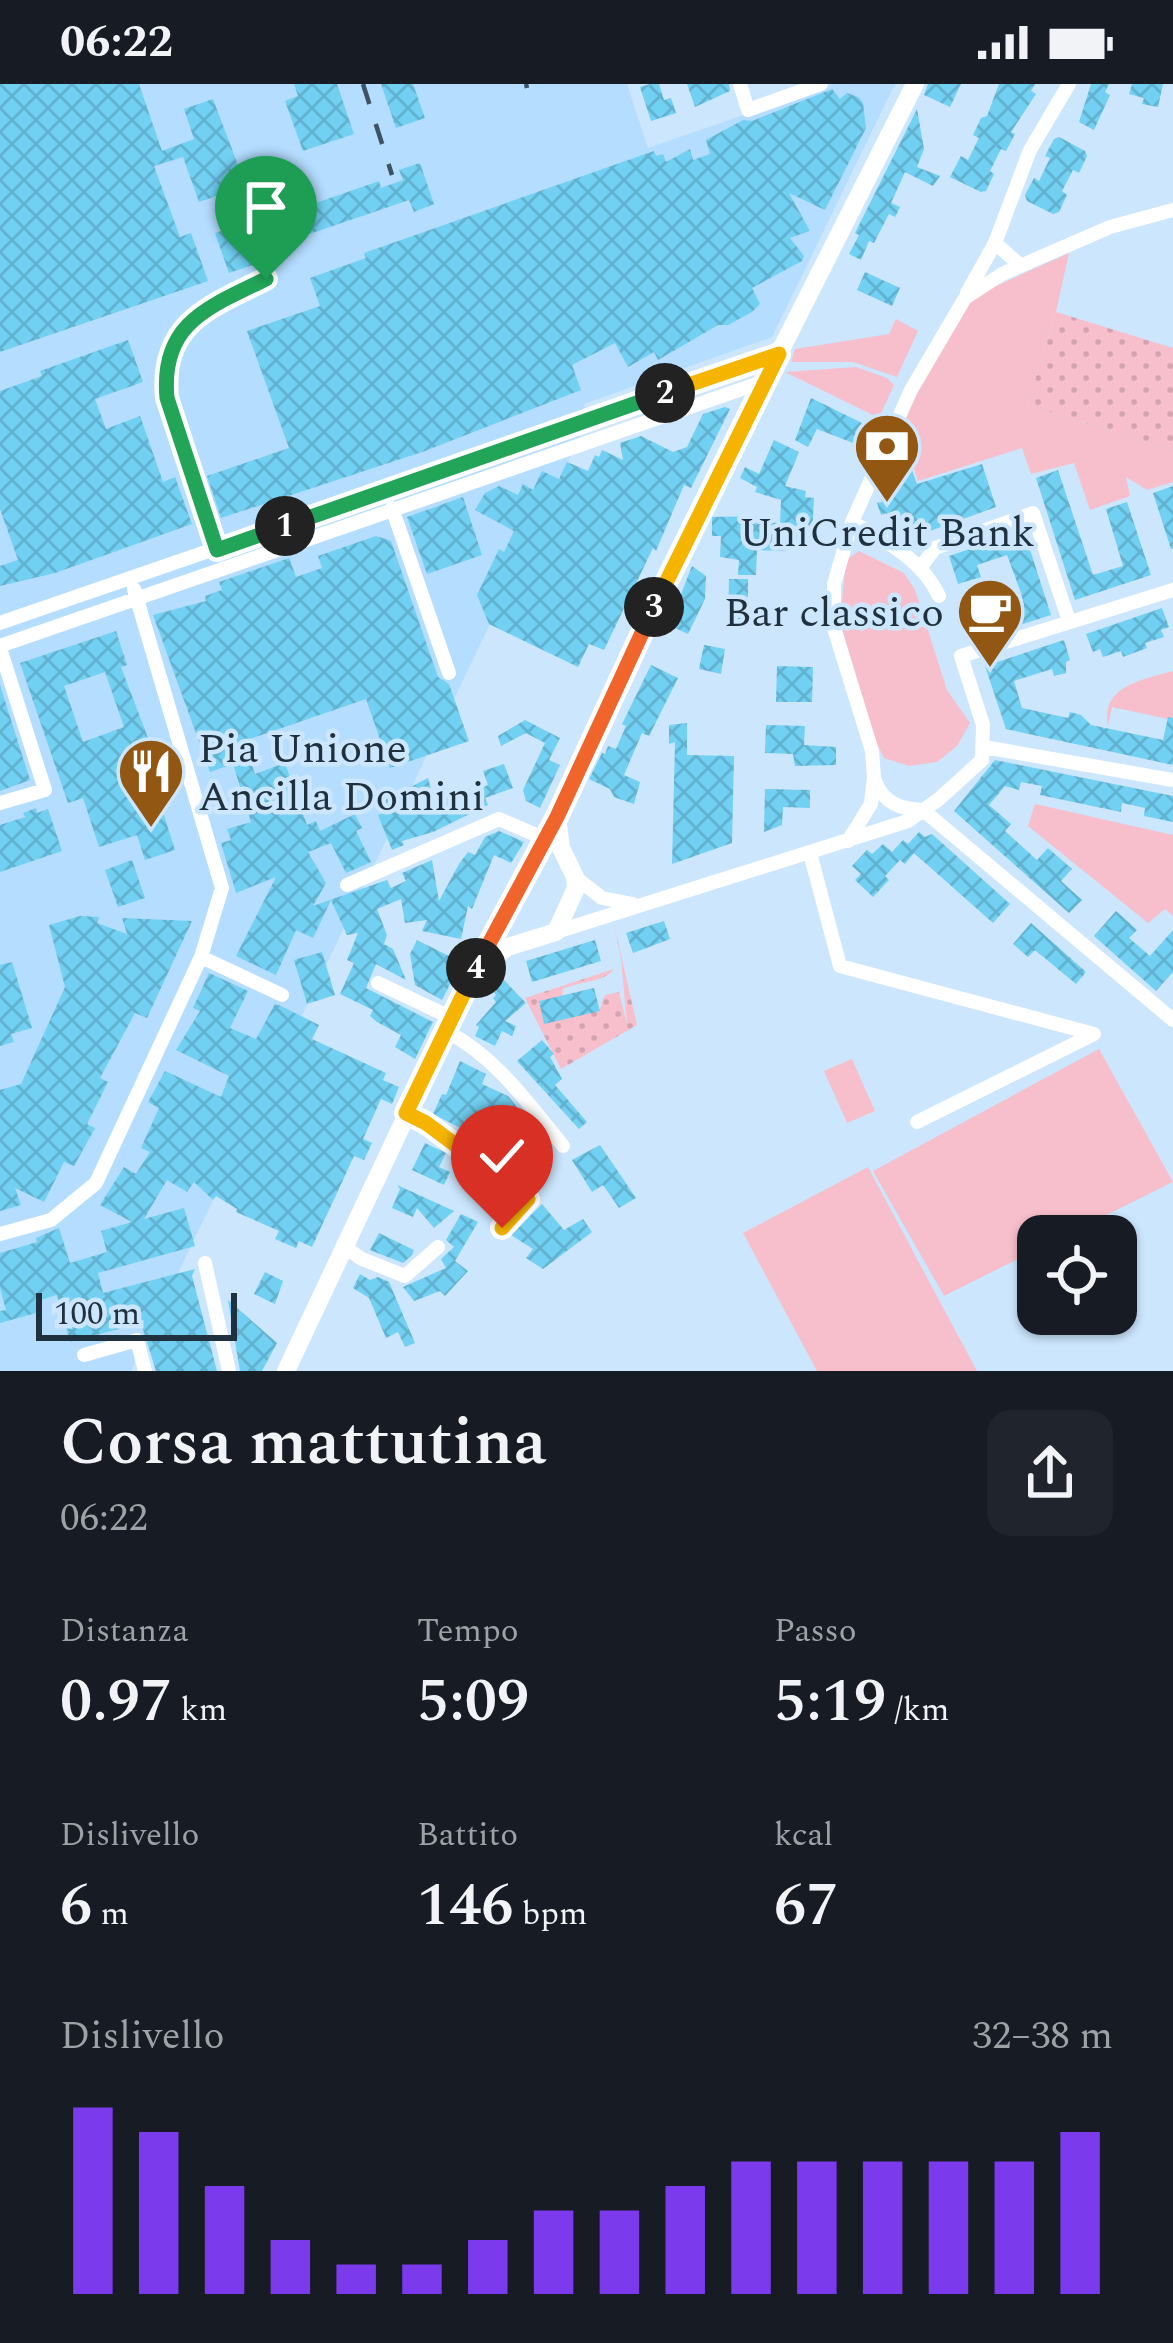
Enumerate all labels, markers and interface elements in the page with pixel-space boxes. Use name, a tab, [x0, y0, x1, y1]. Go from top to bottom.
text: 06:22	[60, 8, 173, 77]
pin	[215, 156, 317, 279]
icon: arrive	[233, 174, 299, 240]
pin: 2	[635, 363, 695, 423]
text: 2	[656, 368, 674, 418]
bank icon: UniCredit Bank	[852, 411, 922, 505]
pin: 1	[255, 496, 315, 556]
text: 1	[276, 501, 294, 551]
place label: UniCredit Bank	[739, 502, 1035, 565]
cafe icon: Bar classico	[955, 576, 1025, 670]
pin: 3	[624, 577, 684, 637]
text: 3	[645, 582, 663, 632]
place label: Bar classico	[724, 582, 944, 645]
place label: Pia Unione Ancilla Domini	[198, 718, 485, 829]
restaurant icon: Pia Unione Ancilla Domini	[116, 736, 186, 830]
pin: 4	[446, 938, 506, 998]
text: 4	[467, 943, 485, 993]
pin	[451, 1105, 553, 1228]
icon: check	[469, 1123, 535, 1189]
map controls	[1017, 1215, 1137, 1335]
button: locate	[1017, 1215, 1137, 1335]
scale bar	[36, 1287, 237, 1340]
text: 100 m	[54, 1289, 140, 1339]
text: Corsa mattutina	[60, 1393, 547, 1494]
button: share	[987, 1410, 1113, 1536]
text: 06:22	[60, 1489, 148, 1548]
text: Distanza	[60, 1606, 189, 1656]
text: Tempo	[417, 1606, 519, 1656]
text: Passo	[774, 1606, 857, 1656]
text: 0.97	[60, 1656, 172, 1748]
text: 5:09	[417, 1656, 529, 1748]
text: 5:19	[774, 1656, 886, 1748]
text: km	[172, 1685, 227, 1735]
text: /km	[886, 1685, 949, 1735]
text: Dislivello	[60, 1810, 199, 1860]
text: Battito	[417, 1810, 518, 1860]
text: kcal	[774, 1810, 833, 1860]
text: 6	[60, 1860, 92, 1952]
text: 146	[417, 1860, 513, 1952]
text: 67	[774, 1860, 838, 1952]
text: m	[92, 1889, 129, 1939]
text: bpm	[513, 1889, 587, 1939]
text: Dislivello	[60, 2007, 225, 2066]
text: 32–38 m	[972, 2007, 1113, 2066]

